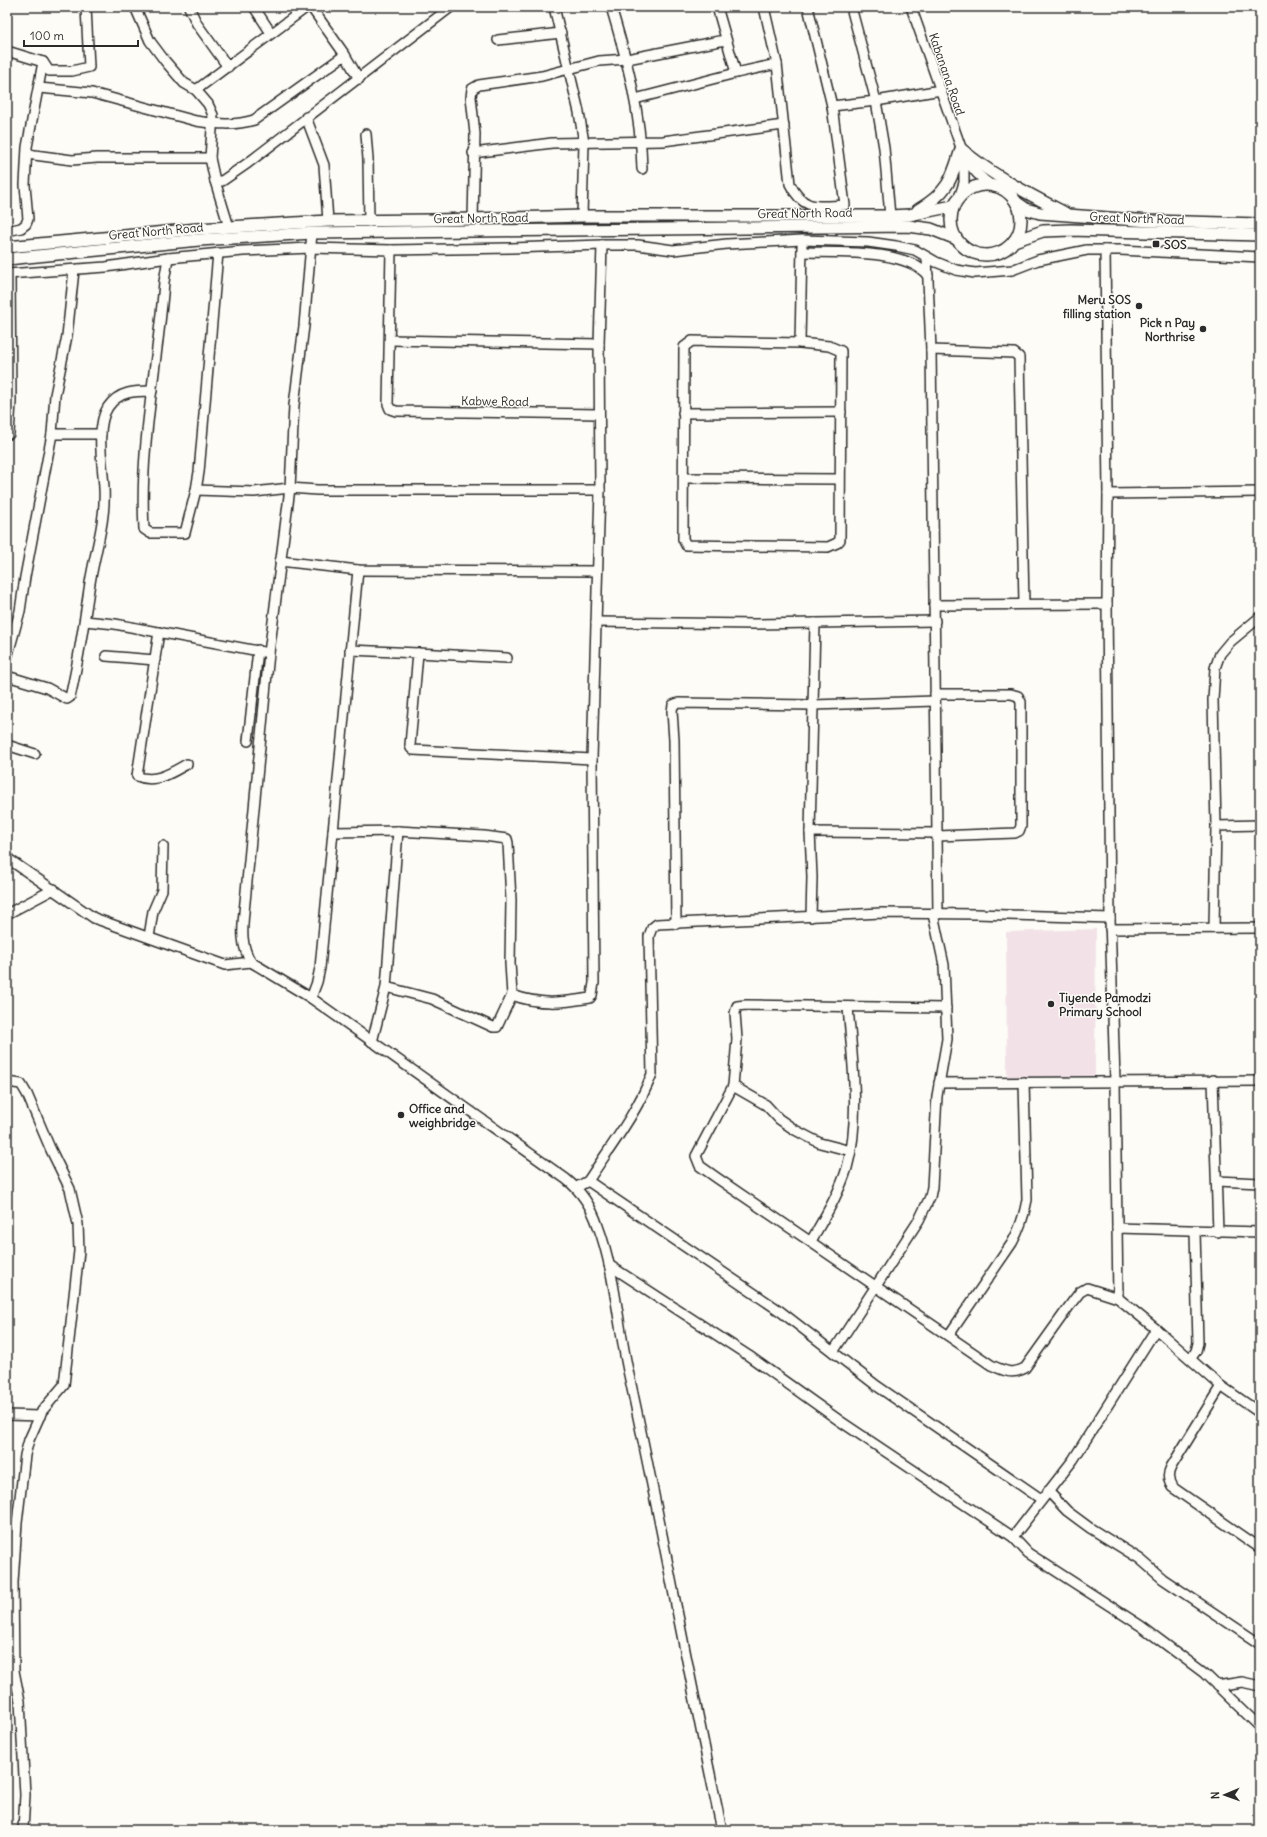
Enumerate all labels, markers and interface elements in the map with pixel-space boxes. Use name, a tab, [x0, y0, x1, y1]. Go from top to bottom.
scale bar	[24, 22, 138, 48]
text: 100 m	[30, 28, 64, 43]
street label: Kabanana Road	[926, 31, 968, 117]
street label: Great North Road	[757, 205, 853, 221]
street label: Great North Road	[1089, 209, 1185, 227]
street label: Great North Road	[433, 210, 529, 226]
street label: Great North Road	[108, 219, 204, 243]
place label: SOS	[1164, 237, 1187, 252]
marker: SOS	[1151, 239, 1161, 249]
place label: Meru SOS filling station	[1062, 292, 1131, 322]
marker: Meru SOS filling station	[1134, 301, 1144, 311]
place label: Pick n Pay Northrise	[1140, 315, 1196, 344]
marker: Pick n Pay Northrise	[1198, 324, 1208, 334]
street label: Kabwe Road	[461, 393, 529, 409]
place label: Tiyende Pamodzi Primary School	[1059, 990, 1151, 1020]
marker: Tiyende Pamodzi Primary School	[1046, 999, 1056, 1009]
place label: Office and weighbridge	[409, 1101, 476, 1131]
marker: Office and weighbridge	[396, 1110, 406, 1120]
north arrow	[1205, 1775, 1245, 1815]
text: N	[1208, 1791, 1222, 1799]

